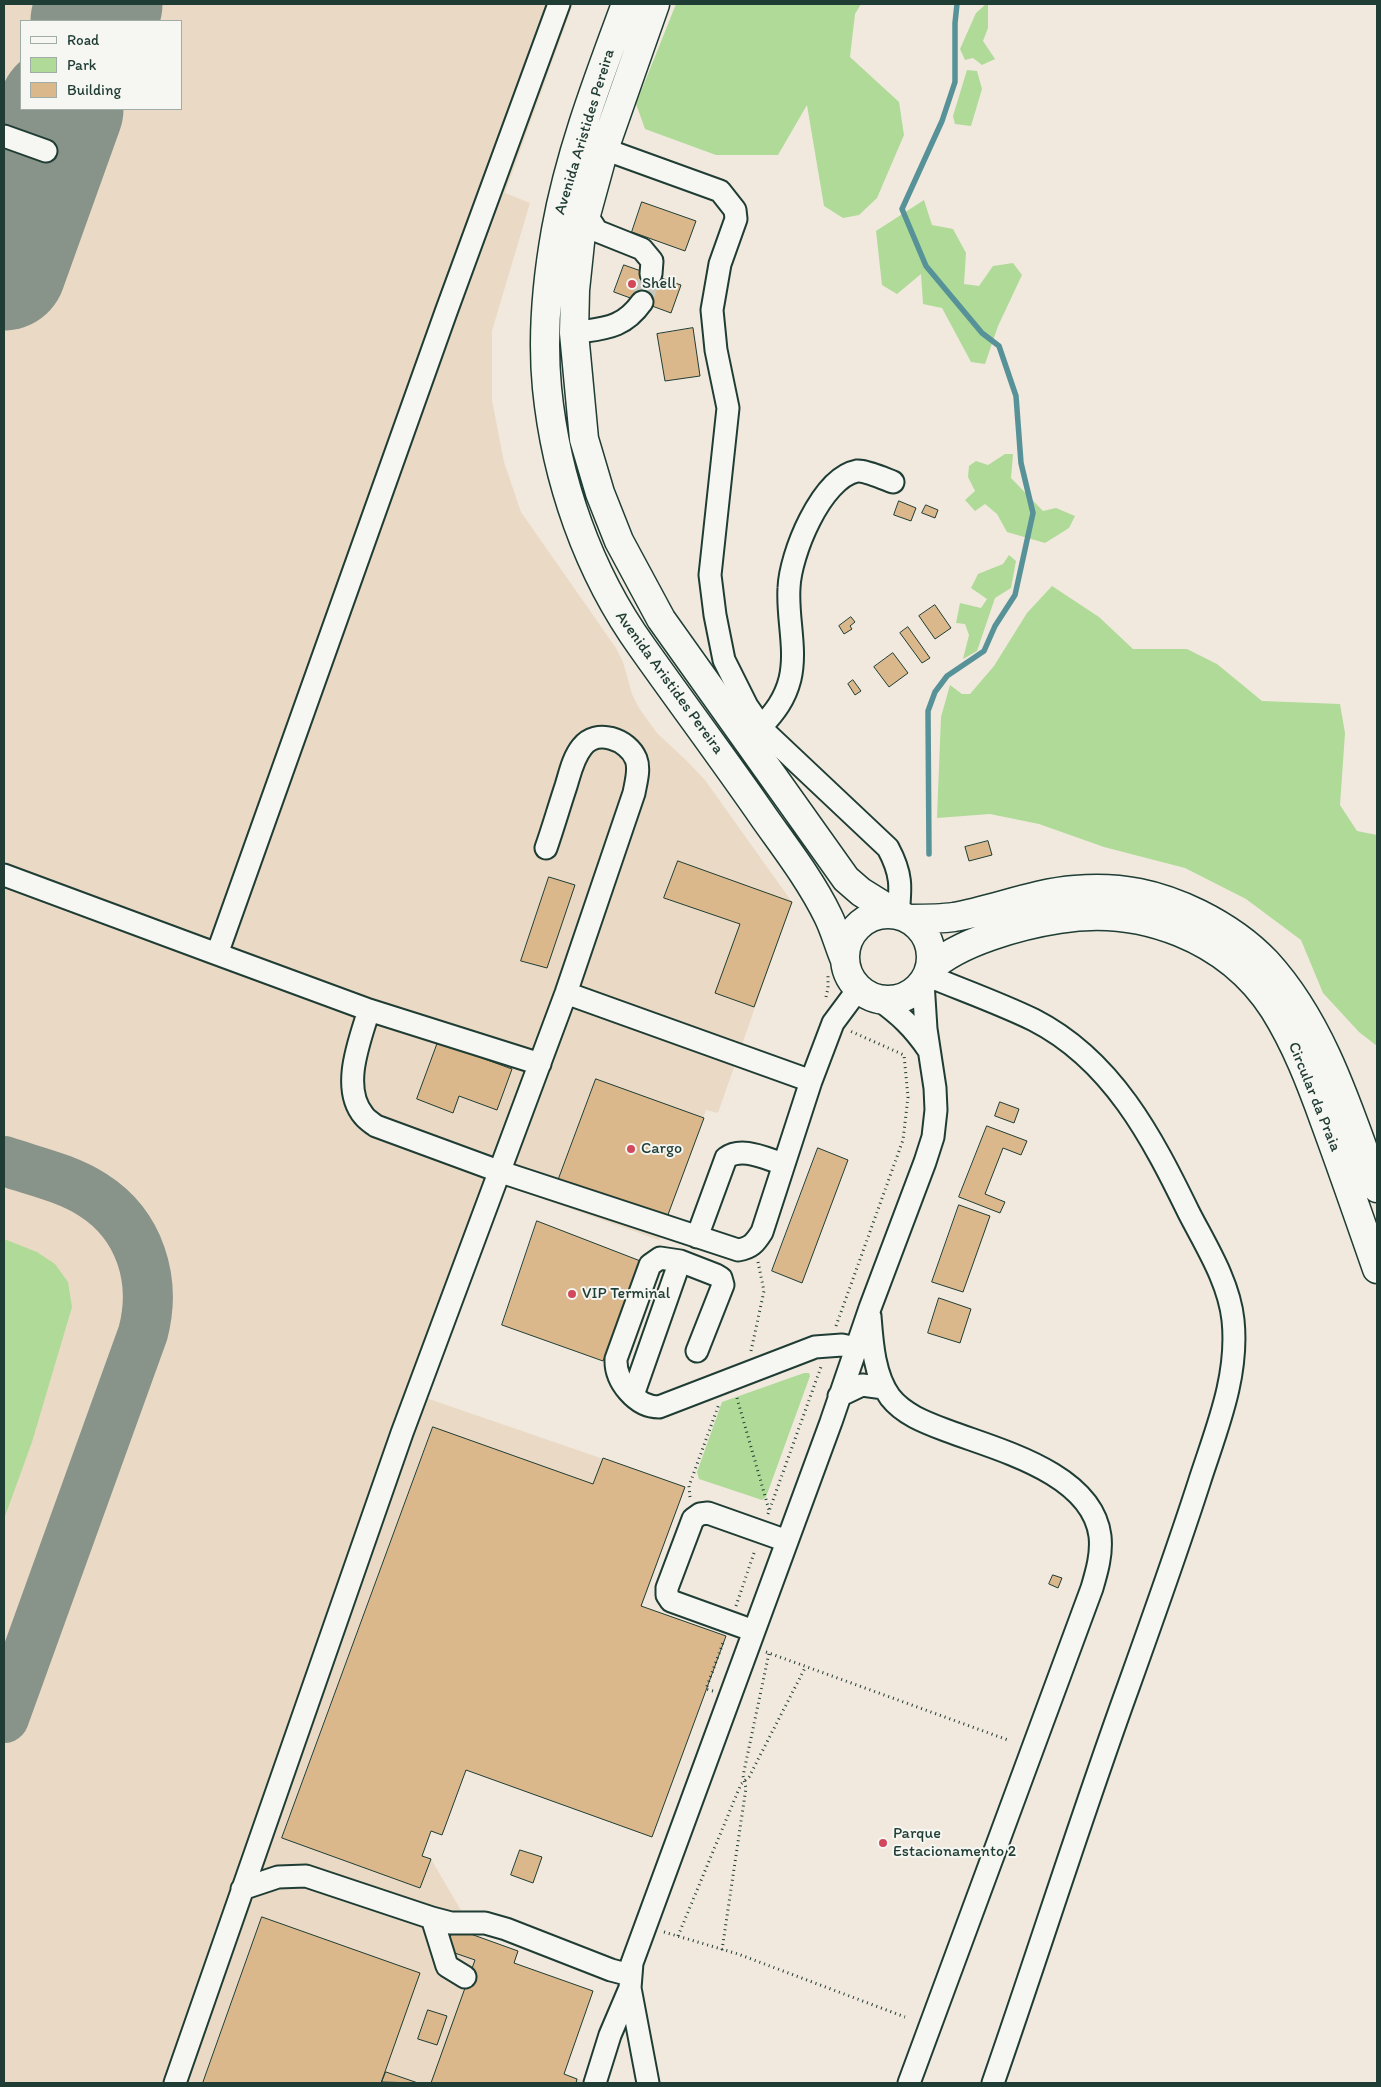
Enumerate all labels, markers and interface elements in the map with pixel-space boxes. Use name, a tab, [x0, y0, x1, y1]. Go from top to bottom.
legend	[20, 20, 182, 110]
text: Road	[67, 31, 99, 49]
street label: Avenida Aristides Pereira	[551, 47, 619, 217]
text: Park	[67, 56, 97, 74]
text: Building	[67, 81, 121, 99]
place label: Shell	[642, 274, 676, 294]
marker: Shell	[626, 278, 638, 290]
street label: Avenida Aristides Pereira	[611, 608, 727, 758]
street label: Circular da Praia	[1283, 1039, 1345, 1155]
place label: Cargo	[641, 1139, 682, 1159]
marker: Cargo	[625, 1143, 637, 1155]
place label: VIP Terminal	[582, 1284, 670, 1304]
marker: VIP Terminal	[566, 1288, 578, 1300]
place label: Parque Estacionamento 2	[893, 1824, 1016, 1862]
marker: Parque Estacionamento 2	[877, 1837, 889, 1849]

